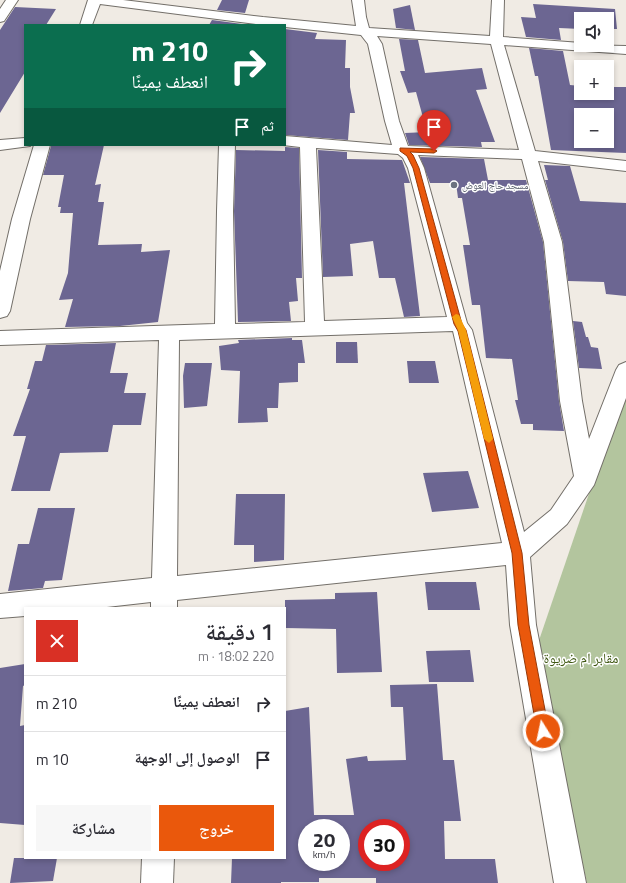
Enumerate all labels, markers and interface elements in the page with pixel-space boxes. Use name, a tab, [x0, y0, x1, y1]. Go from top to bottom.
map controls	[574, 12, 614, 148]
button: sound	[574, 12, 614, 52]
text: 210 m	[131, 29, 208, 72]
icon: right	[222, 40, 274, 92]
button: +	[574, 60, 614, 100]
text: انعطف يمينًا	[131, 68, 208, 95]
button: −	[574, 108, 614, 148]
pin	[417, 110, 451, 151]
text: ثم	[261, 114, 274, 137]
icon: arrive	[231, 116, 253, 138]
icon: arrive	[423, 116, 445, 138]
place label: مسجد حاج العوض	[462, 178, 529, 193]
marker: مسجد حاج العوض	[449, 180, 459, 190]
text: 1 دقيقة	[205, 613, 274, 649]
button: close	[36, 620, 78, 662]
text: 220 m · 18:02	[198, 646, 274, 666]
park label: مقابر ام ضريوة	[544, 647, 618, 668]
text: انعطف يمينًا	[173, 690, 240, 713]
text: 210 m	[36, 692, 77, 715]
icon: right	[252, 693, 274, 715]
position arrow	[522, 710, 564, 752]
text: الوصول إلى الوجهة	[135, 746, 240, 769]
text: 10 m	[36, 748, 69, 771]
icon: arrive	[252, 749, 274, 771]
button: مشاركة	[36, 805, 151, 851]
button: خروج	[159, 805, 274, 851]
speed limit sign: 30	[358, 819, 410, 871]
text: 20	[313, 824, 335, 855]
text: km/h	[313, 847, 335, 862]

